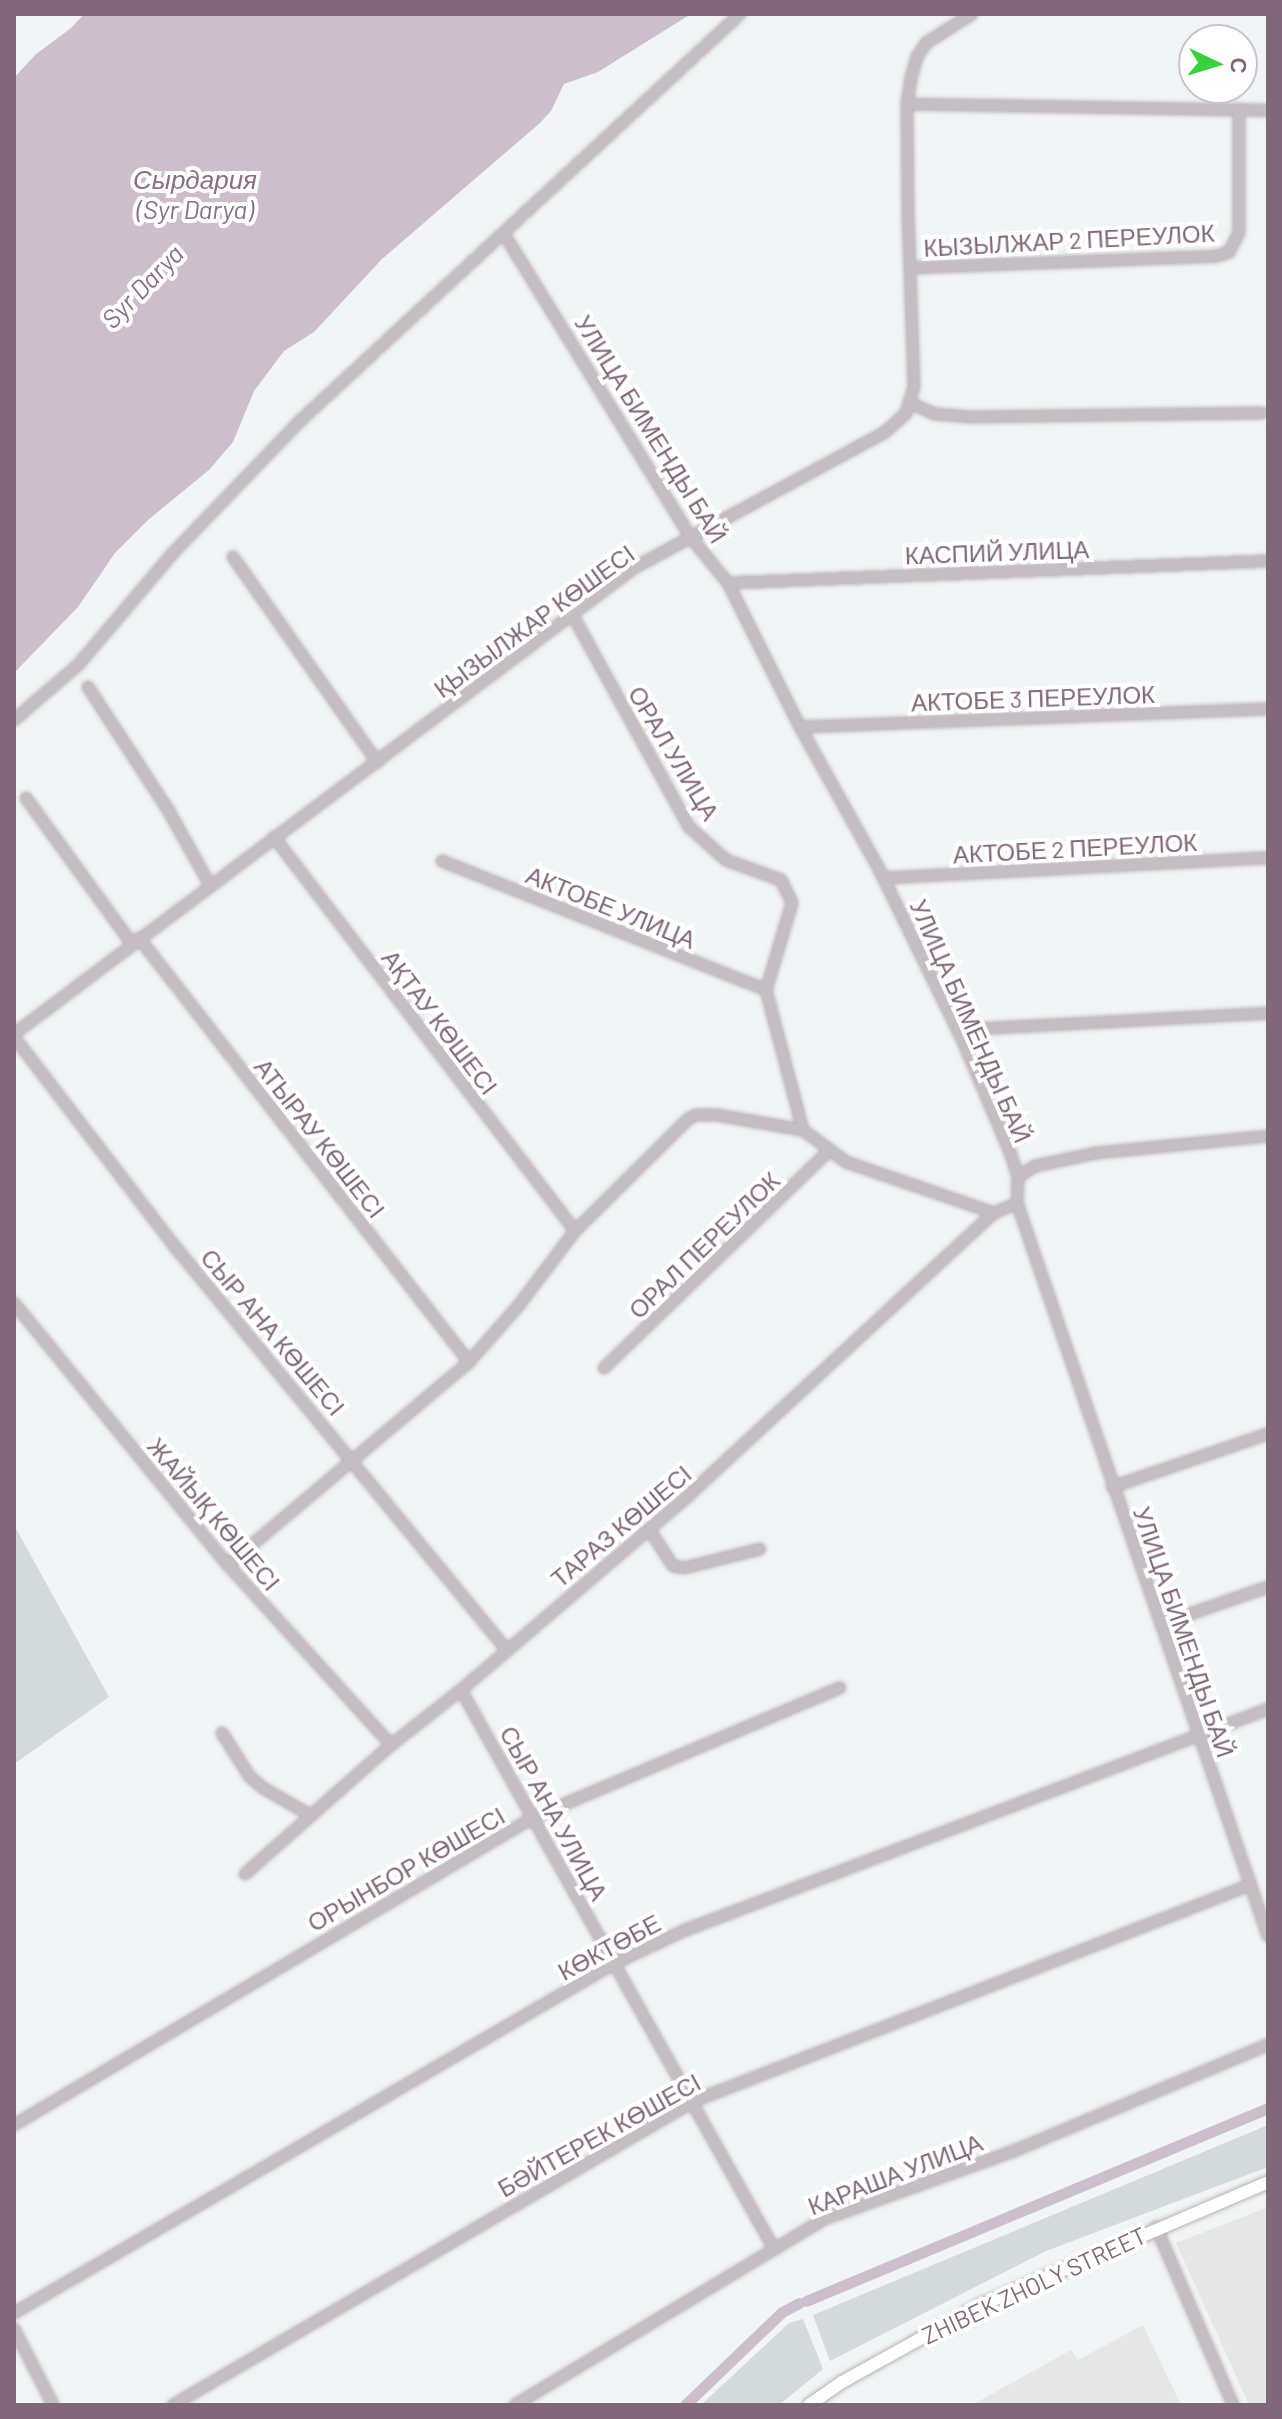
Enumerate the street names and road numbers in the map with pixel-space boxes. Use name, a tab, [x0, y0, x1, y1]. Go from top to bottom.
street label: КЫЗЫЛЖАР 2 ПЕРЕУЛОК	[923, 218, 1215, 262]
street label: УЛИЦА БИМЕНДЫ БАЙ	[569, 310, 733, 548]
street label: КАСПИЙ УЛИЦА	[904, 534, 1090, 570]
street label: ҚЫЗЫЛЖАР КӨШЕСІ	[428, 539, 640, 703]
street label: АКТОБЕ 3 ПЕРЕУЛОК	[911, 679, 1155, 717]
street label: ОРАЛ УЛИЦА	[623, 681, 725, 825]
street label: АКТОБЕ 2 ПЕРЕУЛОК	[952, 827, 1198, 869]
street label: АКТОБЕ УЛИЦА	[522, 860, 700, 954]
street label: УЛИЦА БИМЕНДЫ БАЙ	[904, 895, 1038, 1147]
street label: АҚТАУ КӨШЕСІ	[376, 944, 504, 1100]
street label: АТЫРАУ КӨШЕСІ	[249, 1053, 391, 1223]
street label: ОРАЛ ПЕРЕУЛОК	[623, 1166, 785, 1324]
street label: СЫР АНА КӨШЕСІ	[195, 1243, 351, 1421]
street label: ЖАЙЫҚ КӨШЕСІ	[142, 1432, 286, 1596]
street label: ТАРАЗ КӨШЕСІ	[545, 1459, 697, 1593]
street label: УЛИЦА БИМЕНДЫ БАЙ	[1128, 1503, 1240, 1761]
street label: СЫР АНА УЛИЦА	[494, 1721, 614, 1905]
street label: ОРЫНБОР КӨШЕСІ	[302, 1801, 510, 1937]
street label: КӨКТӨБЕ	[553, 1908, 665, 1986]
street label: БӘЙТЕРЕК КӨШЕСІ	[493, 2067, 705, 2203]
street label: КАРАША УЛИЦА	[804, 2128, 986, 2220]
street label: ZHIBEK ZHOLY STREET	[917, 2220, 1151, 2350]

